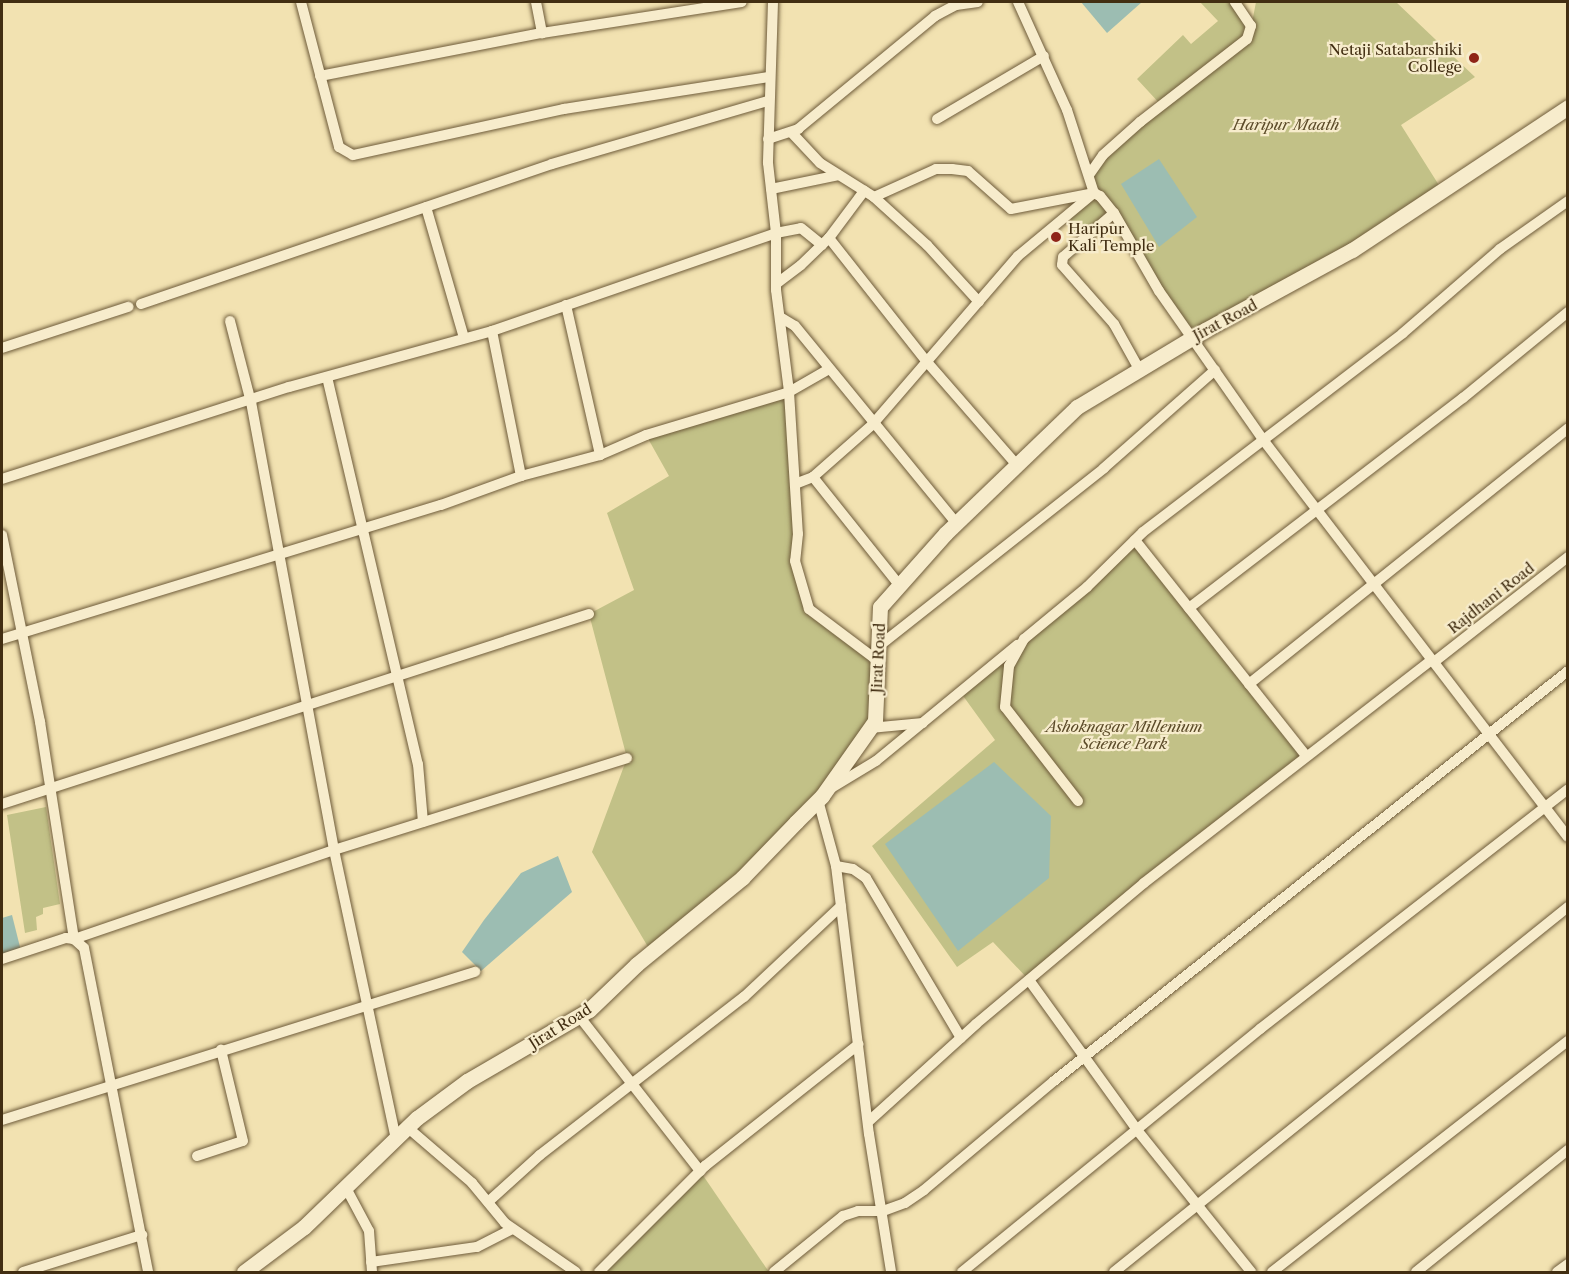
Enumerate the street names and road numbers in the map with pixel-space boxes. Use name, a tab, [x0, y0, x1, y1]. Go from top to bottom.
street label: Jirat Road	[1190, 296, 1260, 344]
street label: Rajdhani Road	[1444, 559, 1538, 637]
street label: Jirat Road	[867, 622, 889, 694]
street label: Jirat Road	[525, 1000, 595, 1052]

